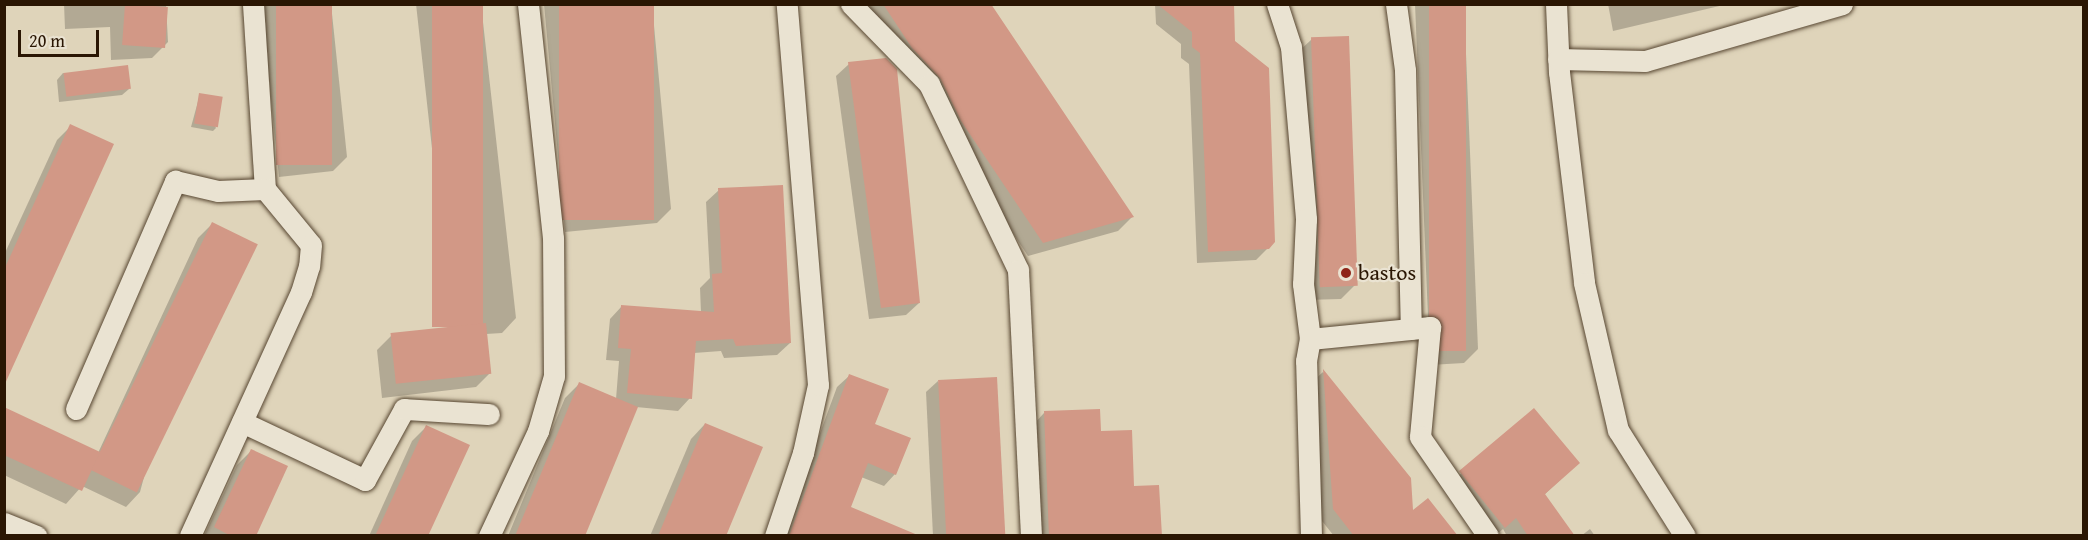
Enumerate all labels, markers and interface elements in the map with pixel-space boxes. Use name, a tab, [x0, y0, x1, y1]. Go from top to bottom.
scale bar	[21, 18, 102, 56]
text: 20 m	[29, 27, 65, 54]
place label: bastos	[1358, 260, 1416, 286]
marker: bastos	[1339, 266, 1353, 280]

